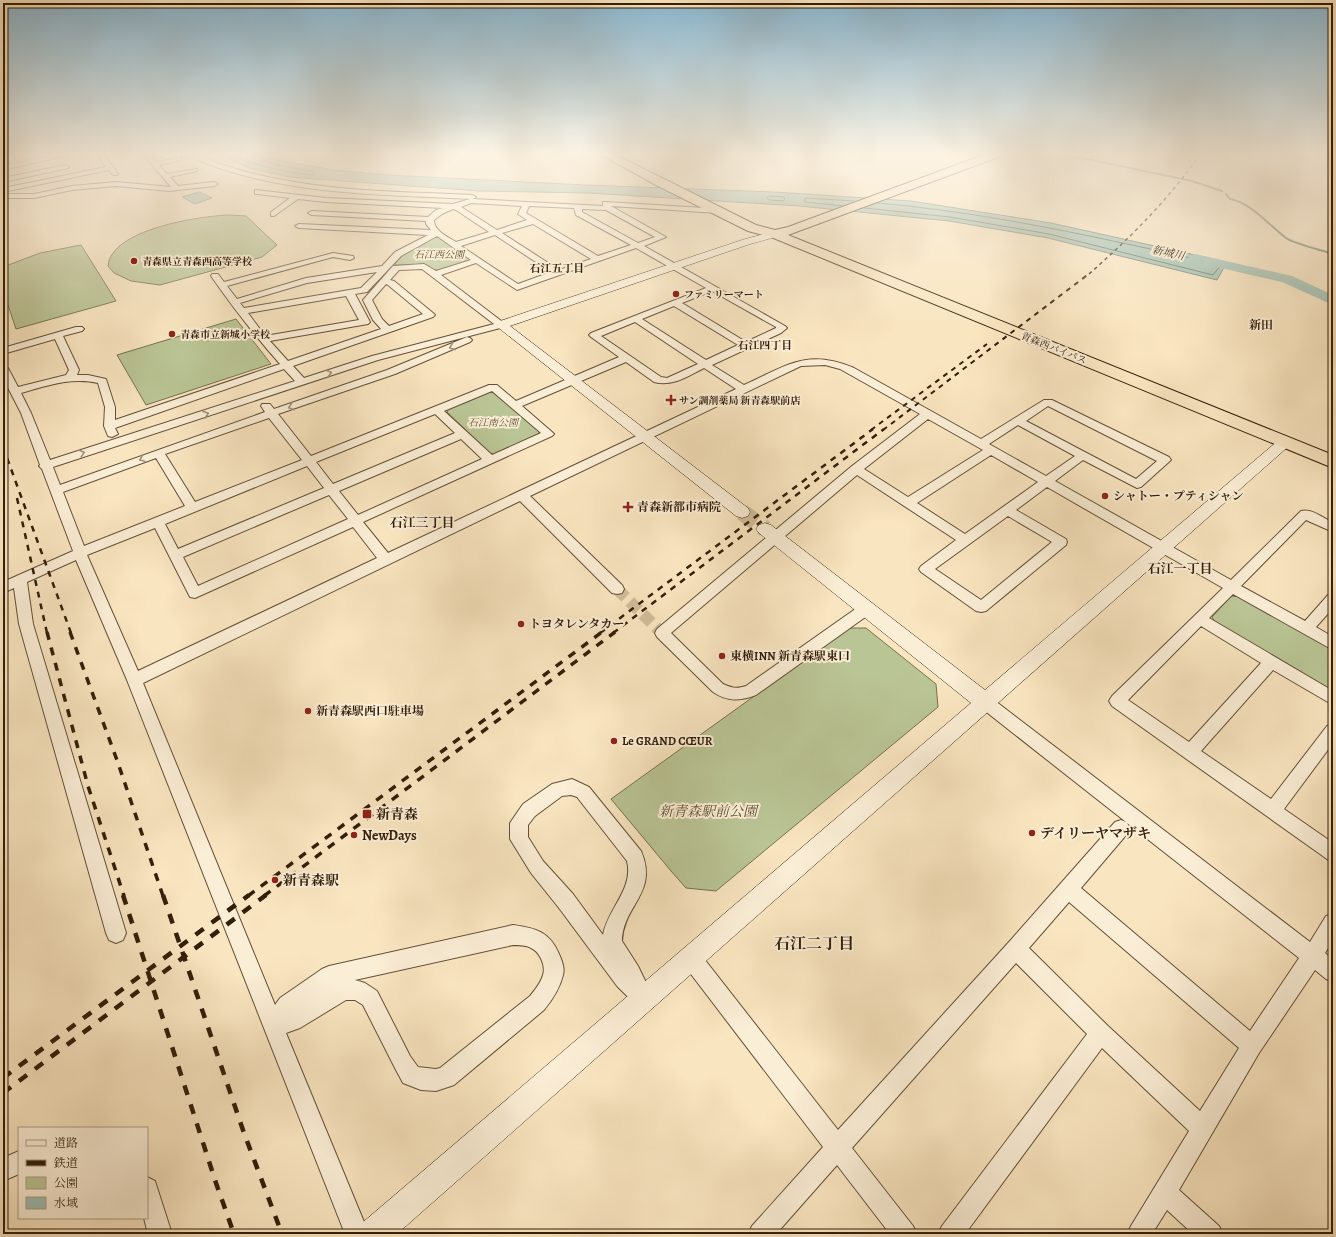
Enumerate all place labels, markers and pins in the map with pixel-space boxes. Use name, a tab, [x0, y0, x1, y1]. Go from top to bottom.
place label: 青森県立青森西高等学校	[142, 255, 252, 268]
marker: 青森県立青森西高等学校	[129, 256, 139, 266]
place label: ファミリーマート	[684, 288, 764, 301]
marker: ファミリーマート	[671, 289, 681, 299]
place label: 青森市立新城小学校	[180, 328, 270, 341]
marker: 青森市立新城小学校	[167, 329, 177, 339]
place label: サン調剤薬局 新青森駅前店	[679, 394, 801, 407]
marker: サン調剤薬局 新青森駅前店	[666, 395, 676, 405]
place label: シャトー・プティシャン	[1113, 488, 1244, 504]
marker: シャトー・プティシャン	[1100, 491, 1110, 501]
place label: 青森新都市病院	[637, 499, 721, 515]
marker: 青森新都市病院	[622, 501, 634, 513]
place label: トヨタレンタカー	[529, 616, 624, 632]
marker: トヨタレンタカー	[516, 619, 526, 629]
place label: 東横INN 新青森駅東口	[730, 648, 850, 664]
marker: 東横INN 新青森駅東口	[717, 651, 727, 661]
place label: 新青森駅西口駐車場	[316, 703, 424, 719]
marker: 新青森駅西口駐車場	[303, 706, 313, 716]
place label: Le GRAND CŒUR	[622, 733, 713, 749]
marker: Le GRAND CŒUR	[609, 736, 619, 746]
place label: 新青森	[376, 805, 418, 824]
marker: 新青森	[361, 808, 373, 820]
place label: デイリーヤマザキ	[1040, 824, 1151, 843]
place label: NewDays	[362, 826, 417, 845]
marker: デイリーヤマザキ	[1027, 828, 1037, 838]
marker: NewDays	[349, 830, 359, 840]
place label: 新青森駅	[283, 871, 339, 890]
marker: 新青森駅	[270, 875, 280, 885]

